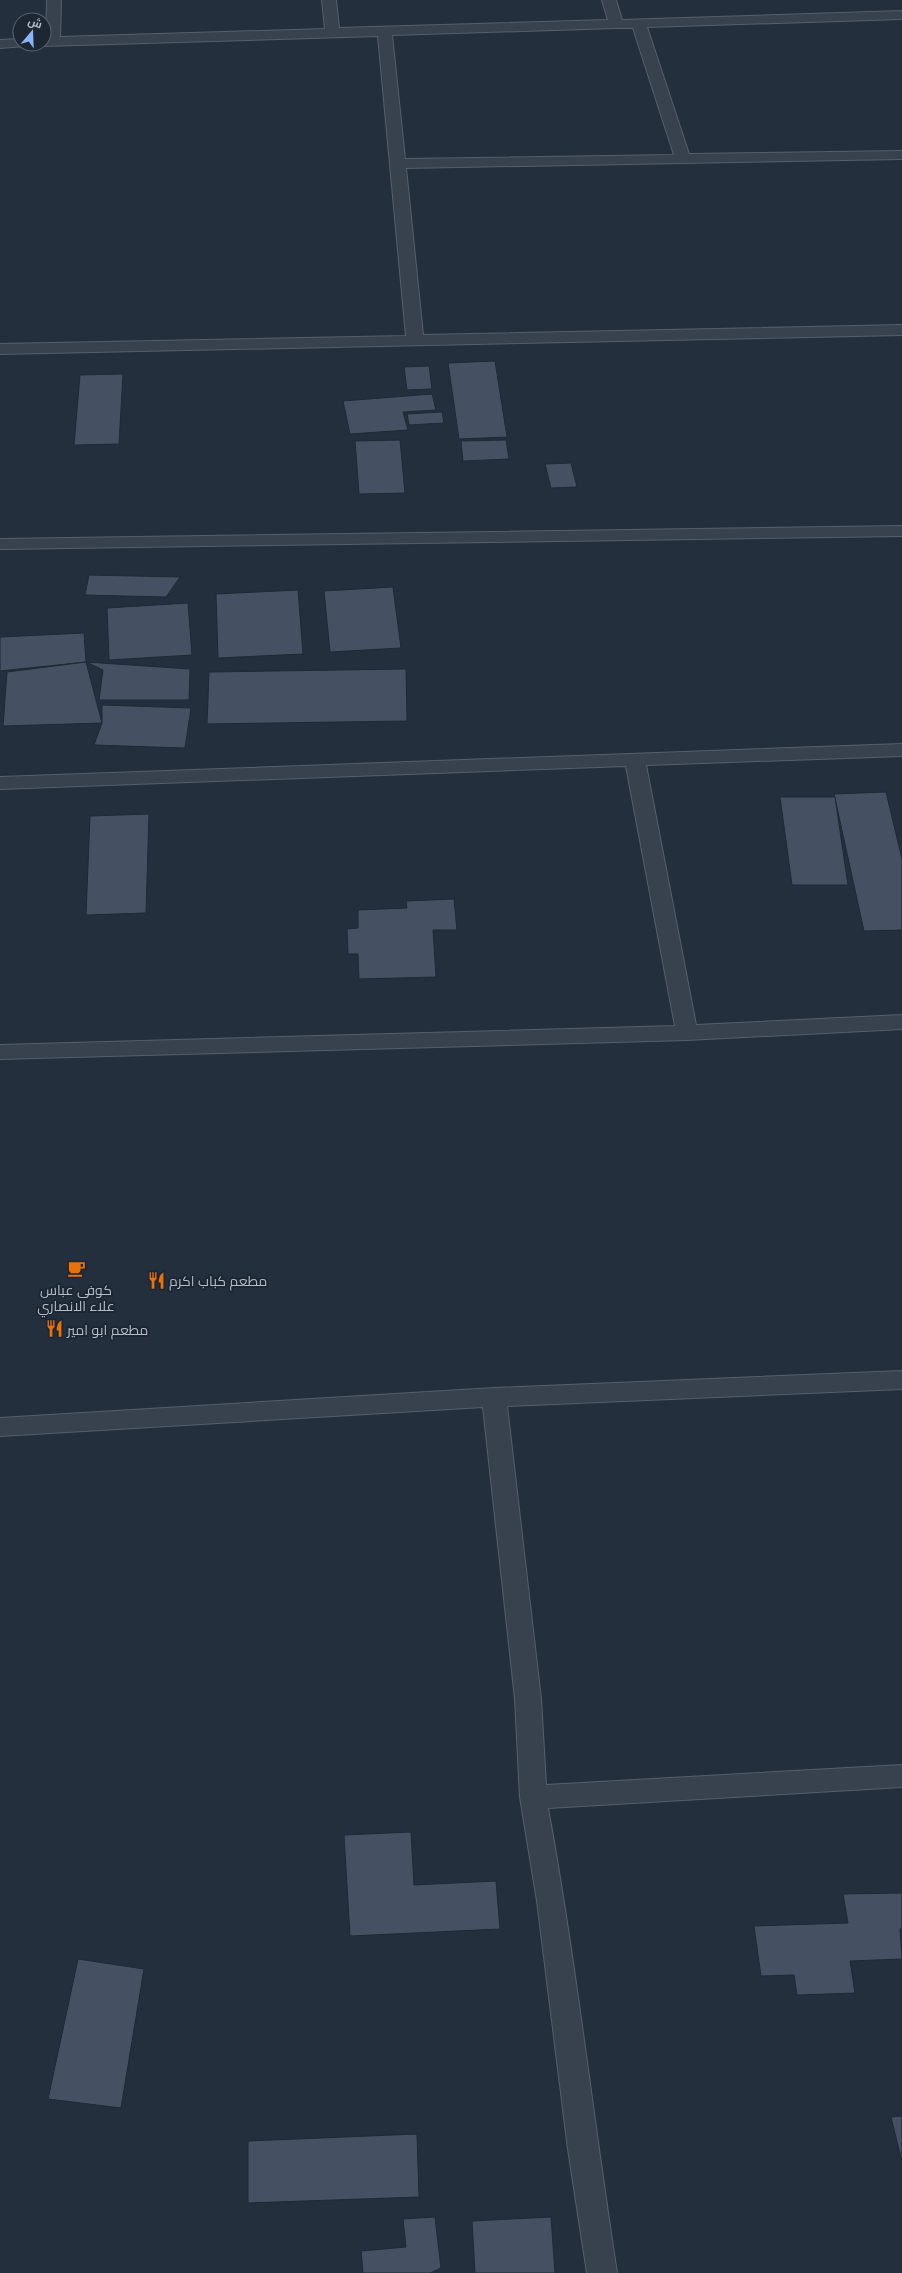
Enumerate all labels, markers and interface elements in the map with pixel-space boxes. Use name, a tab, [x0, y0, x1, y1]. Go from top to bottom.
north arrow	[12, 12, 52, 52]
text: ش	[26, 14, 44, 31]
cafe icon: كوفي عباس علاء الانصاري	[66, 1259, 86, 1279]
restaurant icon: مطعم كباب اكرم	[146, 1270, 166, 1290]
place label: مطعم كباب اكرم	[169, 1272, 267, 1291]
place label: كوفي عباس علاء الانصاري	[37, 1281, 115, 1318]
restaurant icon: مطعم ابو امير	[44, 1319, 64, 1339]
place label: مطعم ابو امير	[66, 1321, 148, 1340]

